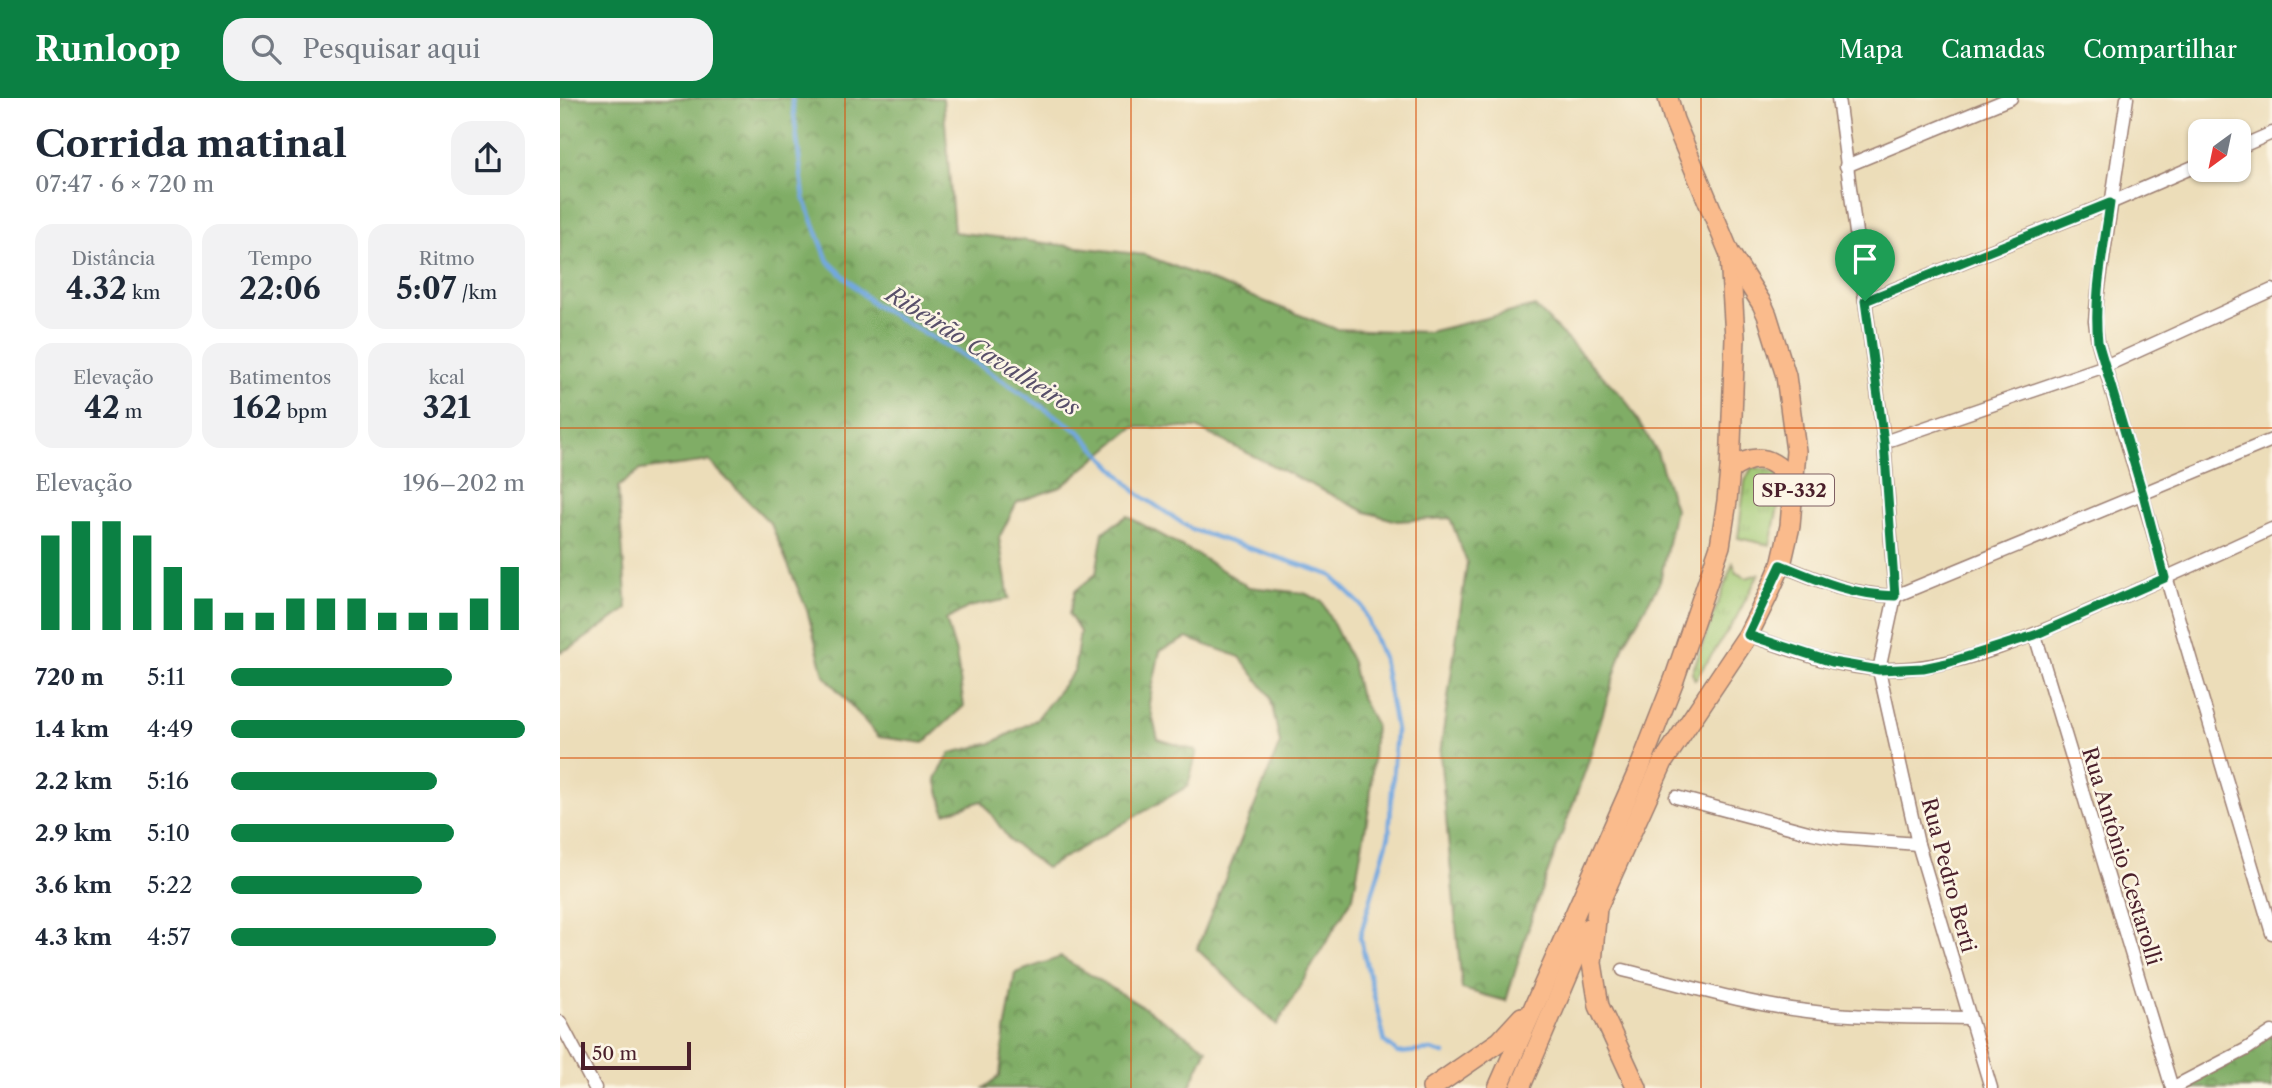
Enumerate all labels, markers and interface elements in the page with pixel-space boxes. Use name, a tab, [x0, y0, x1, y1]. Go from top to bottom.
search box	[223, 18, 713, 81]
text: Runloop	[35, 29, 181, 70]
icon: search	[247, 30, 285, 68]
text: Pesquisar aqui	[303, 33, 480, 65]
text: Mapa	[1839, 35, 1903, 64]
text: Camadas	[1941, 35, 2045, 64]
text: Compartilhar	[2083, 35, 2237, 64]
north arrow	[2188, 119, 2250, 182]
map controls	[2188, 119, 2251, 182]
text: Corrida matinal	[35, 120, 347, 167]
button: share	[451, 121, 525, 195]
text: 07:47 · 6 × 720 m	[35, 170, 214, 198]
pin	[1835, 229, 1895, 301]
icon: arrive	[1846, 240, 1884, 278]
text: Distância	[71, 247, 155, 270]
text: Tempo	[248, 247, 312, 270]
text: Ritmo	[419, 247, 475, 270]
text: 4.32	[66, 270, 127, 307]
text: 22:06	[239, 270, 321, 307]
text: 5:07	[396, 270, 456, 307]
water label: Ribeirão Cavalheiros	[879, 279, 1086, 422]
text: km	[127, 281, 161, 304]
text: /km	[456, 281, 497, 304]
text: Elevação	[73, 366, 154, 389]
text: Batimentos	[229, 366, 331, 389]
text: kcal	[429, 366, 465, 389]
text: 42	[84, 389, 120, 426]
text: 162	[232, 389, 282, 426]
text: 321	[423, 389, 471, 426]
text: m	[120, 400, 142, 423]
text: bpm	[282, 400, 328, 423]
text: Elevação	[35, 469, 133, 497]
text: 196–202 m	[403, 469, 525, 497]
road number: SP-332	[1754, 474, 1834, 506]
text: 720 m	[35, 663, 104, 691]
text: 5:11	[147, 663, 185, 691]
text: 1.4 km	[35, 715, 109, 743]
text: 4:49	[147, 715, 194, 743]
street label: Rua Antônio Cestarolli	[2077, 744, 2167, 968]
text: 2.2 km	[35, 767, 112, 795]
text: 5:16	[147, 767, 189, 795]
street label: Rua Pedro Berti	[1916, 795, 1982, 955]
text: 2.9 km	[35, 819, 112, 847]
text: 5:10	[147, 819, 190, 847]
text: 3.6 km	[35, 871, 112, 899]
text: 5:22	[147, 871, 192, 899]
text: 4.3 km	[35, 923, 112, 951]
text: 4:57	[147, 923, 191, 951]
scale bar	[581, 1039, 691, 1071]
text: 50 m	[592, 1042, 637, 1065]

